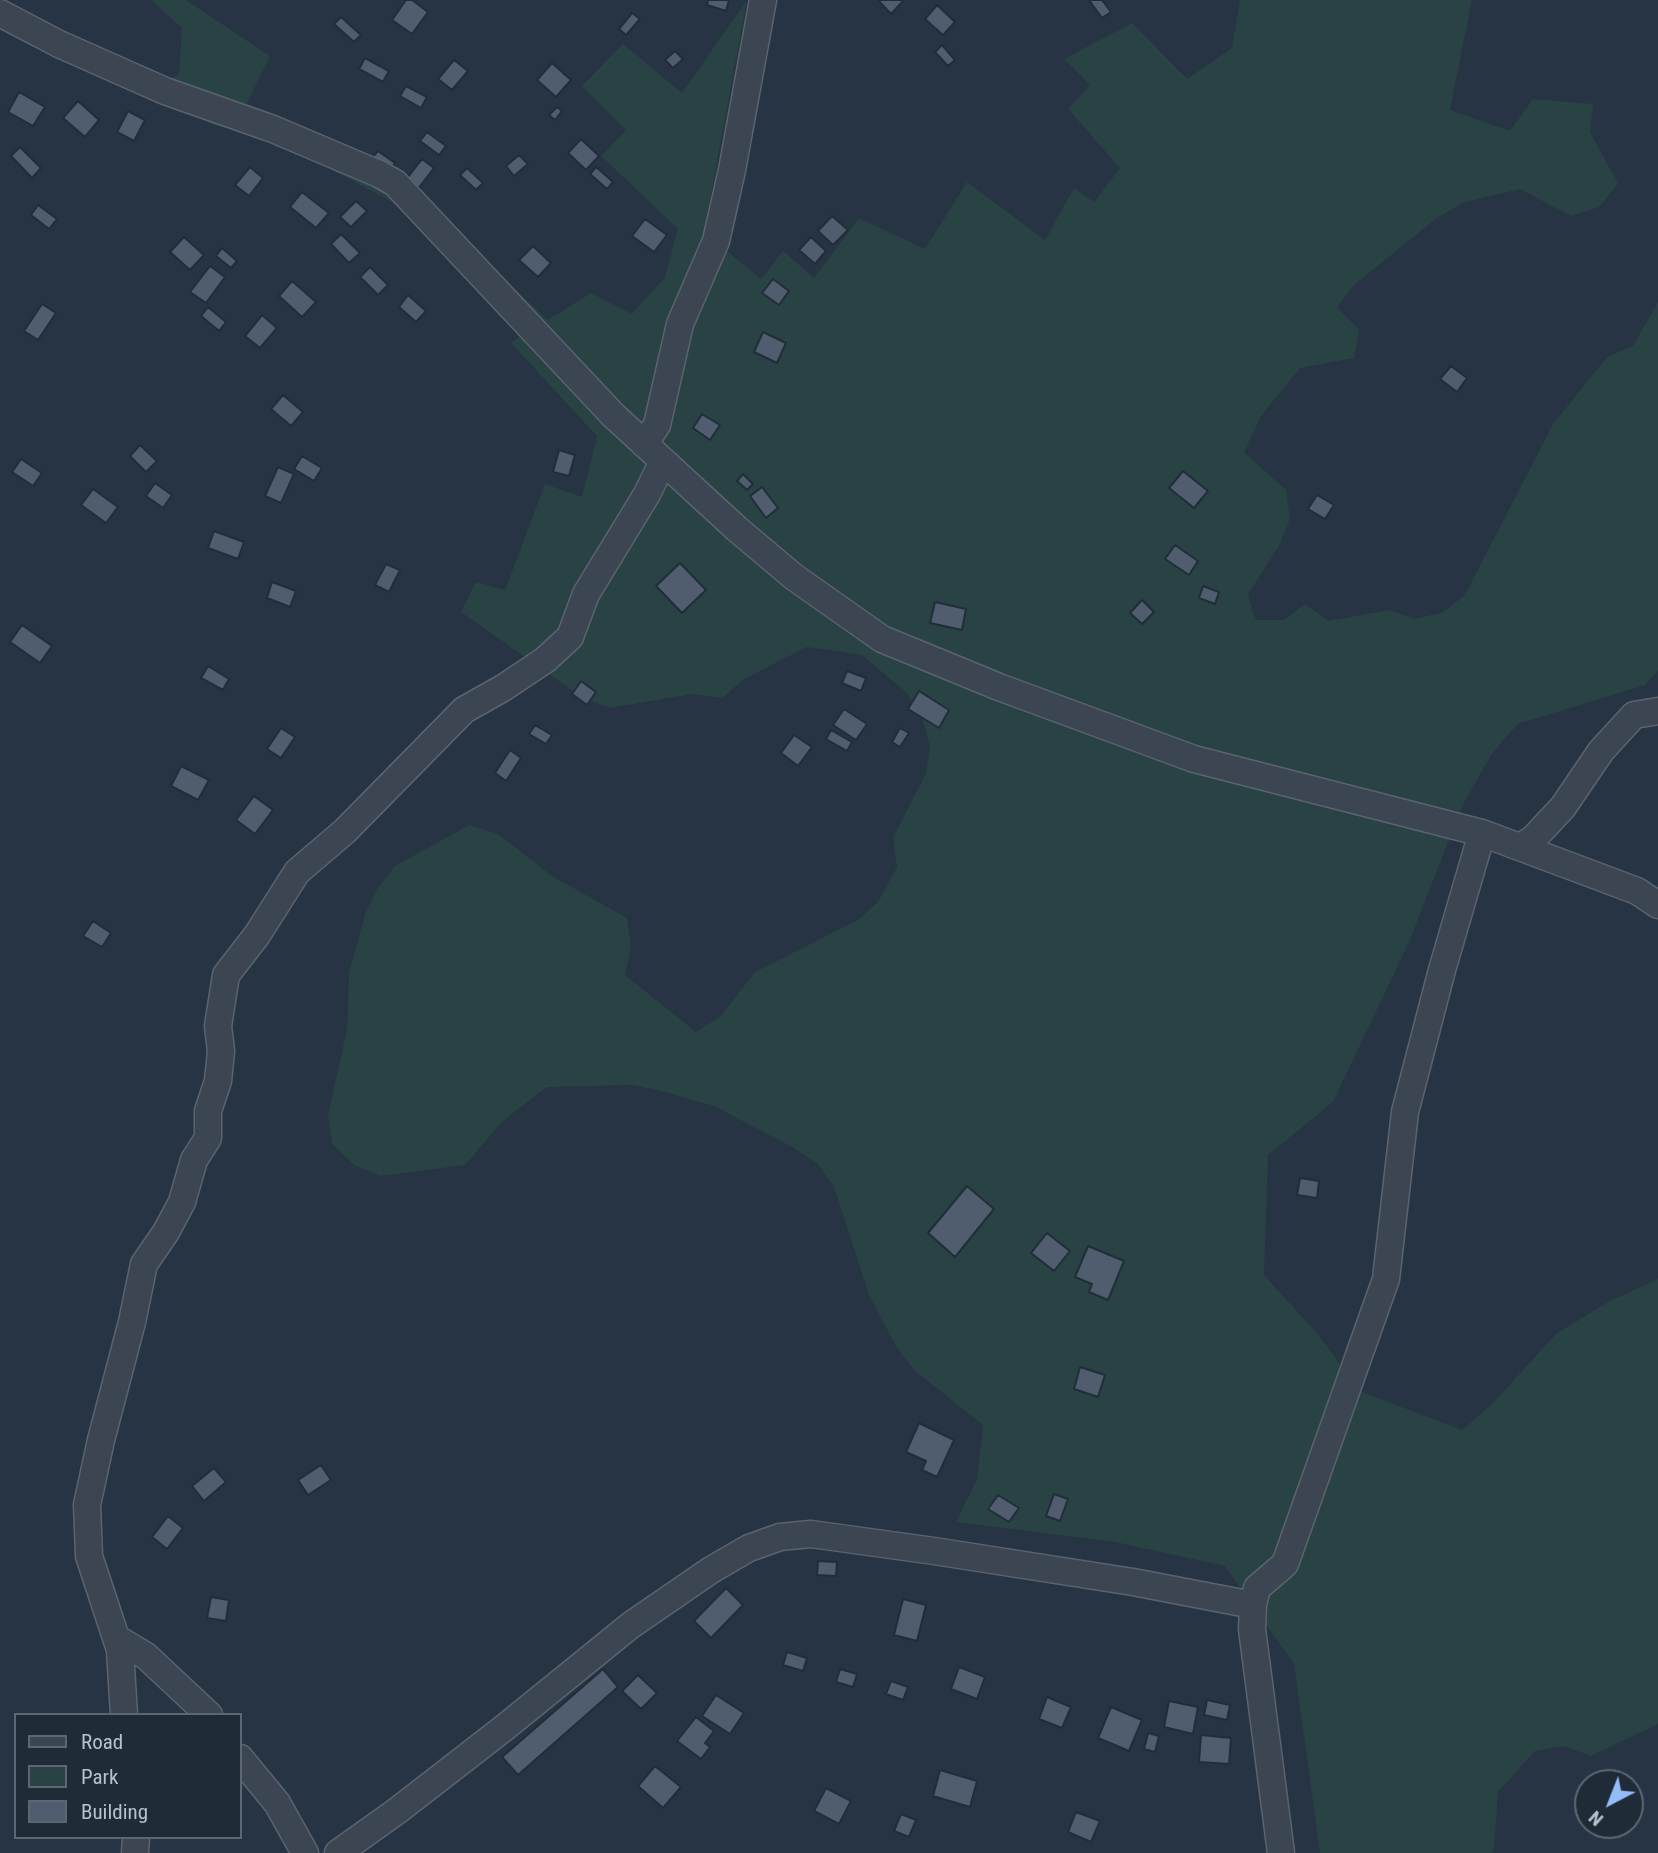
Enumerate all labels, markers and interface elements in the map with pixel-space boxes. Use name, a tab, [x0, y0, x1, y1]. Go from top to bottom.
legend	[14, 1713, 242, 1839]
text: Road	[81, 1730, 123, 1754]
text: Park	[81, 1765, 118, 1789]
north arrow	[1574, 1769, 1644, 1839]
text: Building	[81, 1800, 148, 1824]
text: N	[1584, 1806, 1608, 1831]

